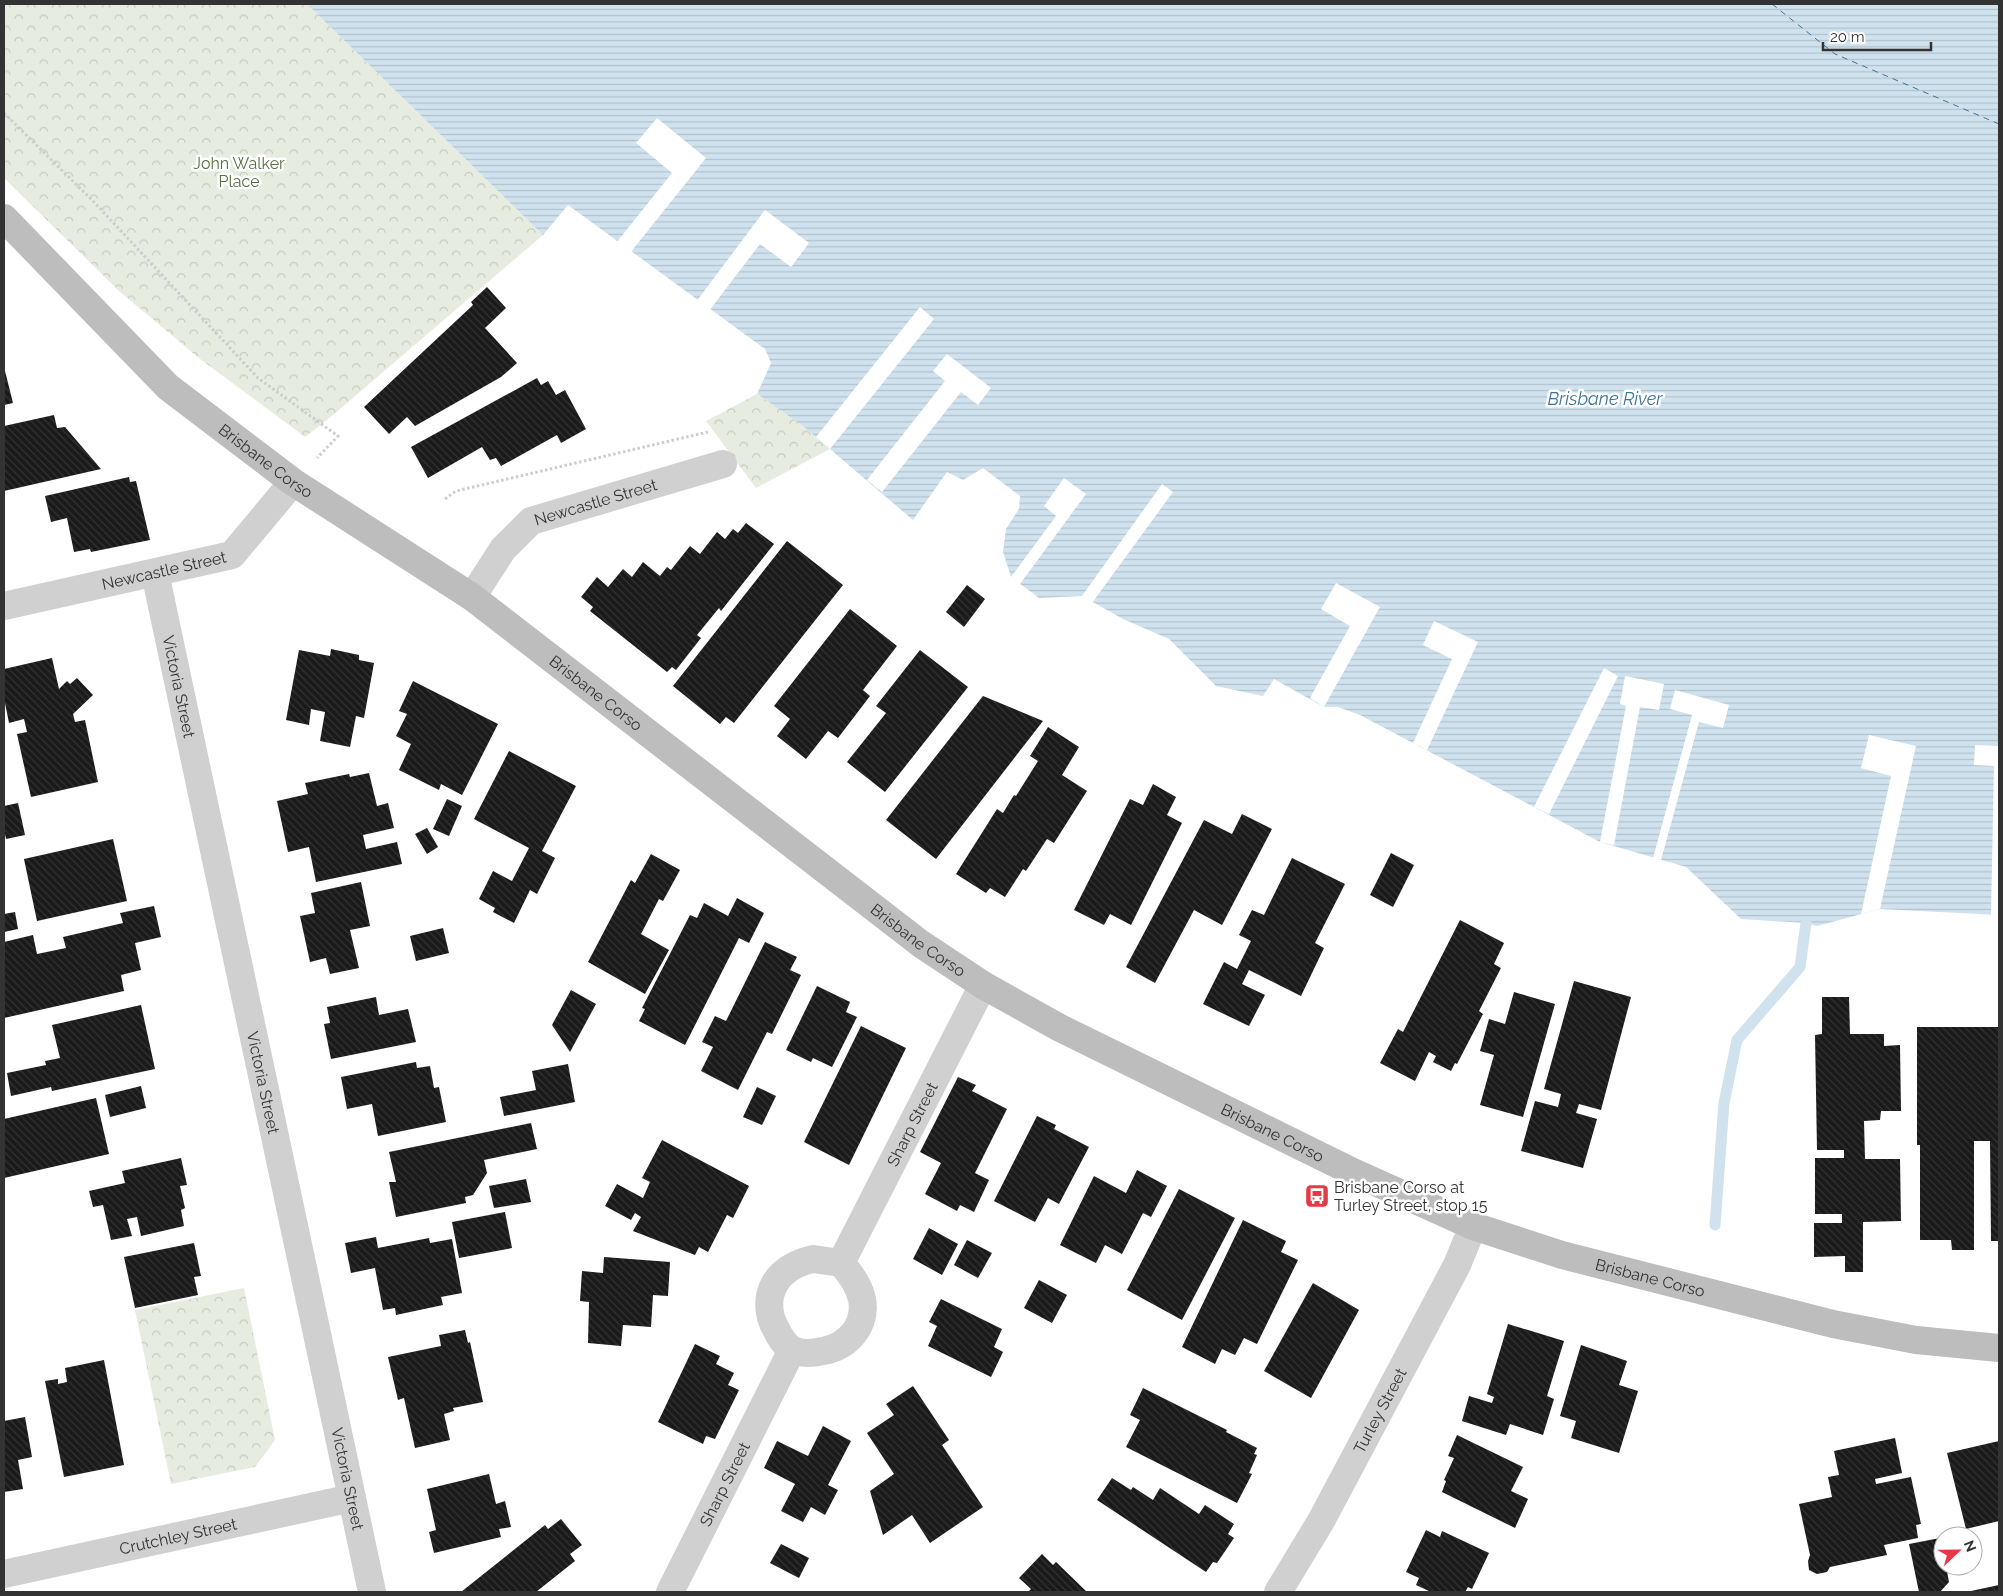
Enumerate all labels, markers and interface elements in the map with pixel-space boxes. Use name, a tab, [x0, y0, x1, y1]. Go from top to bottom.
scale bar	[1823, 20, 1930, 52]
text: 20 m	[1830, 28, 1865, 46]
park label: John Walker Place	[193, 154, 285, 191]
water label: Brisbane River	[1547, 388, 1663, 409]
street label: Brisbane Corso	[215, 420, 316, 502]
street label: Newcastle Street	[532, 474, 660, 529]
street label: Newcastle Street	[100, 547, 229, 593]
street label: Victoria Street	[159, 633, 199, 740]
street label: Brisbane Corso	[546, 651, 646, 735]
street label: Brisbane Corso	[867, 899, 969, 980]
street label: Victoria Street	[243, 1030, 284, 1136]
street label: Sharp Street	[883, 1078, 942, 1169]
street label: Brisbane Corso	[1218, 1099, 1327, 1166]
place label: Brisbane Corso at Turley Street, stop 15	[1334, 1178, 1488, 1215]
bus stop icon: Brisbane Corso at Turley Street, stop 15	[1304, 1183, 1330, 1209]
street label: Brisbane Corso	[1593, 1254, 1707, 1301]
street label: Turley Street	[1349, 1364, 1410, 1457]
street label: Victoria Street	[328, 1426, 368, 1532]
street label: Sharp Street	[695, 1438, 754, 1529]
street label: Crutchley Street	[117, 1514, 239, 1558]
north arrow	[1933, 1526, 1983, 1576]
text: N	[1961, 1538, 1979, 1554]

